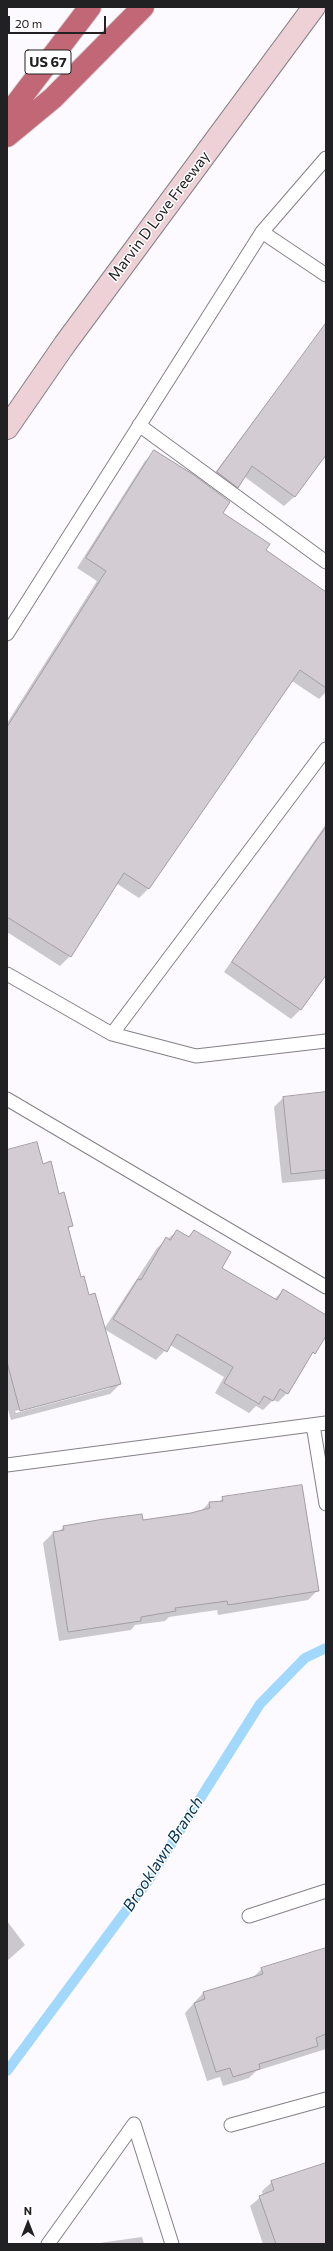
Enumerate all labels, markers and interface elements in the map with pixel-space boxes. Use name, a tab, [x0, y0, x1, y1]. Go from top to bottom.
scale bar	[10, 8, 108, 34]
text: 20 m	[15, 16, 42, 30]
road number: US 67	[25, 50, 71, 74]
street label: Marvin D Love Freeway	[104, 148, 214, 284]
water label: Brooklawn Branch	[119, 1793, 207, 1915]
north arrow	[8, 2203, 48, 2243]
text: N	[24, 2204, 32, 2217]

